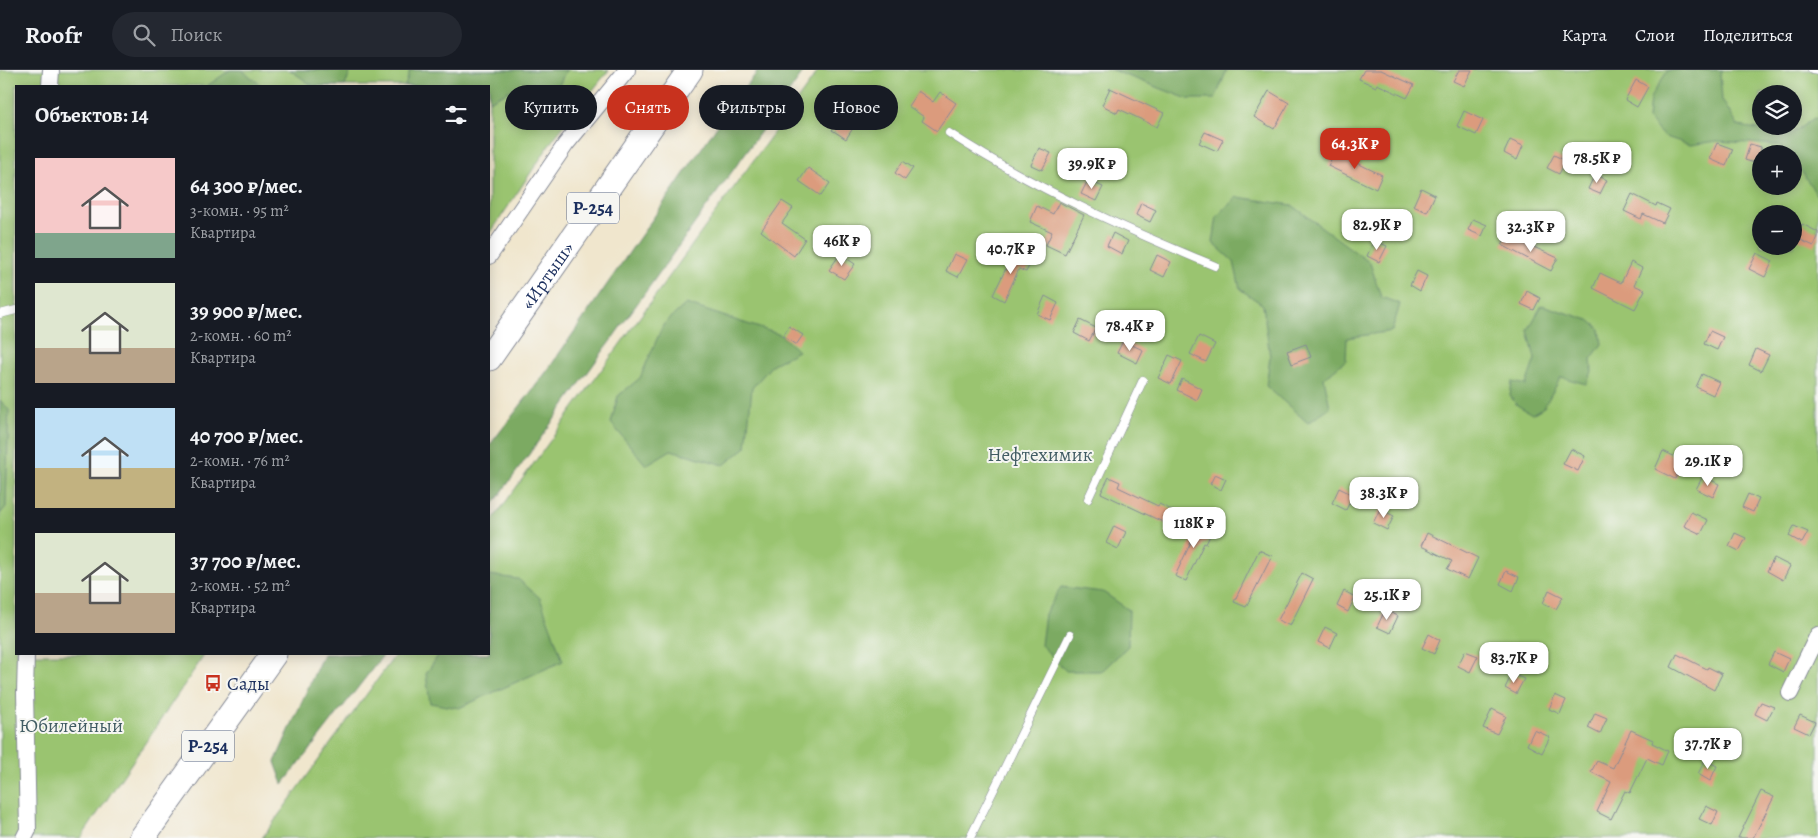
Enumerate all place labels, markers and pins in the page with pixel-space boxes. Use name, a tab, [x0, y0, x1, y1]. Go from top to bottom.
pin: 64.3K ₽	[1309, 128, 1401, 170]
pin: 78.5K ₽	[1551, 142, 1643, 184]
pin: 39.9K ₽	[1046, 148, 1138, 190]
pin: 82.9K ₽	[1331, 208, 1423, 251]
pin: 32.3K ₽	[1485, 210, 1577, 253]
pin: 46K ₽	[807, 224, 877, 267]
pin: 40.7K ₽	[965, 232, 1057, 275]
pin: 78.4K ₽	[1084, 310, 1176, 352]
pin: 29.1K ₽	[1662, 444, 1754, 487]
pin: 38.3K ₽	[1338, 476, 1430, 519]
pin: 118K ₽	[1153, 506, 1235, 549]
pin: 25.1K ₽	[1341, 578, 1433, 621]
pin: 83.7K ₽	[1468, 642, 1560, 684]
place label: Сады	[227, 671, 270, 697]
bus stop icon: Сады	[203, 673, 223, 693]
pin: 37.7K ₽	[1662, 728, 1754, 770]

